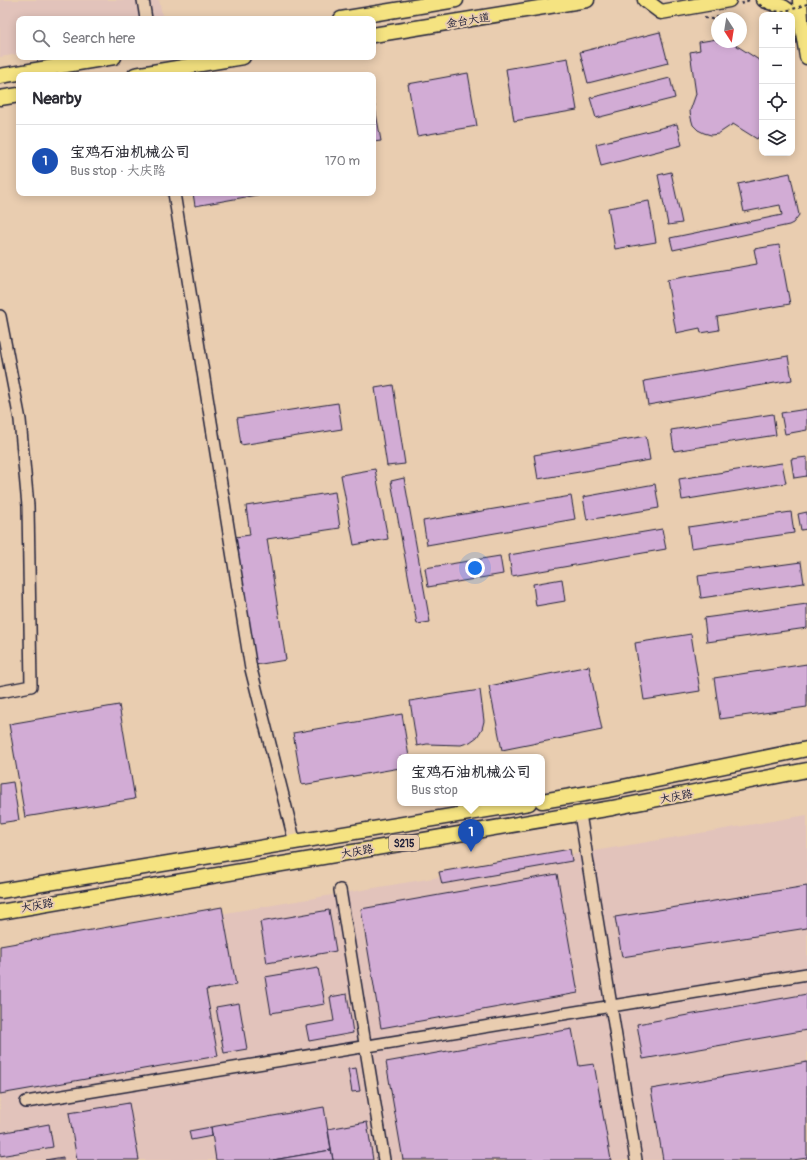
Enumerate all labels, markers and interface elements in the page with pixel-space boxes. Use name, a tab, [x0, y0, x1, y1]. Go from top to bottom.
street label: 金台大道	[445, 11, 491, 30]
north arrow	[711, 12, 747, 48]
map controls	[759, 12, 795, 156]
button: +	[759, 12, 795, 48]
search box	[16, 16, 376, 60]
icon: search	[30, 27, 52, 49]
text: Search here	[62, 29, 135, 48]
button: −	[759, 48, 795, 84]
button: locate	[759, 84, 795, 120]
text: Nearby	[32, 88, 81, 109]
button: layers	[759, 120, 795, 156]
text: 宝鸡石油机械公司	[70, 143, 190, 162]
text: 1	[42, 153, 48, 169]
text: 170 m	[325, 153, 360, 169]
text: Bus stop · 大庆路	[70, 163, 166, 179]
your location	[465, 558, 485, 578]
popup	[397, 754, 545, 806]
text: 宝鸡石油机械公司	[411, 763, 531, 782]
text: Bus stop	[411, 782, 458, 798]
street label: 大庆路	[659, 787, 694, 806]
pin: 1	[458, 819, 484, 852]
road number: S215	[389, 835, 419, 851]
street label: 大庆路	[340, 842, 374, 861]
street label: 大庆路	[20, 896, 54, 915]

